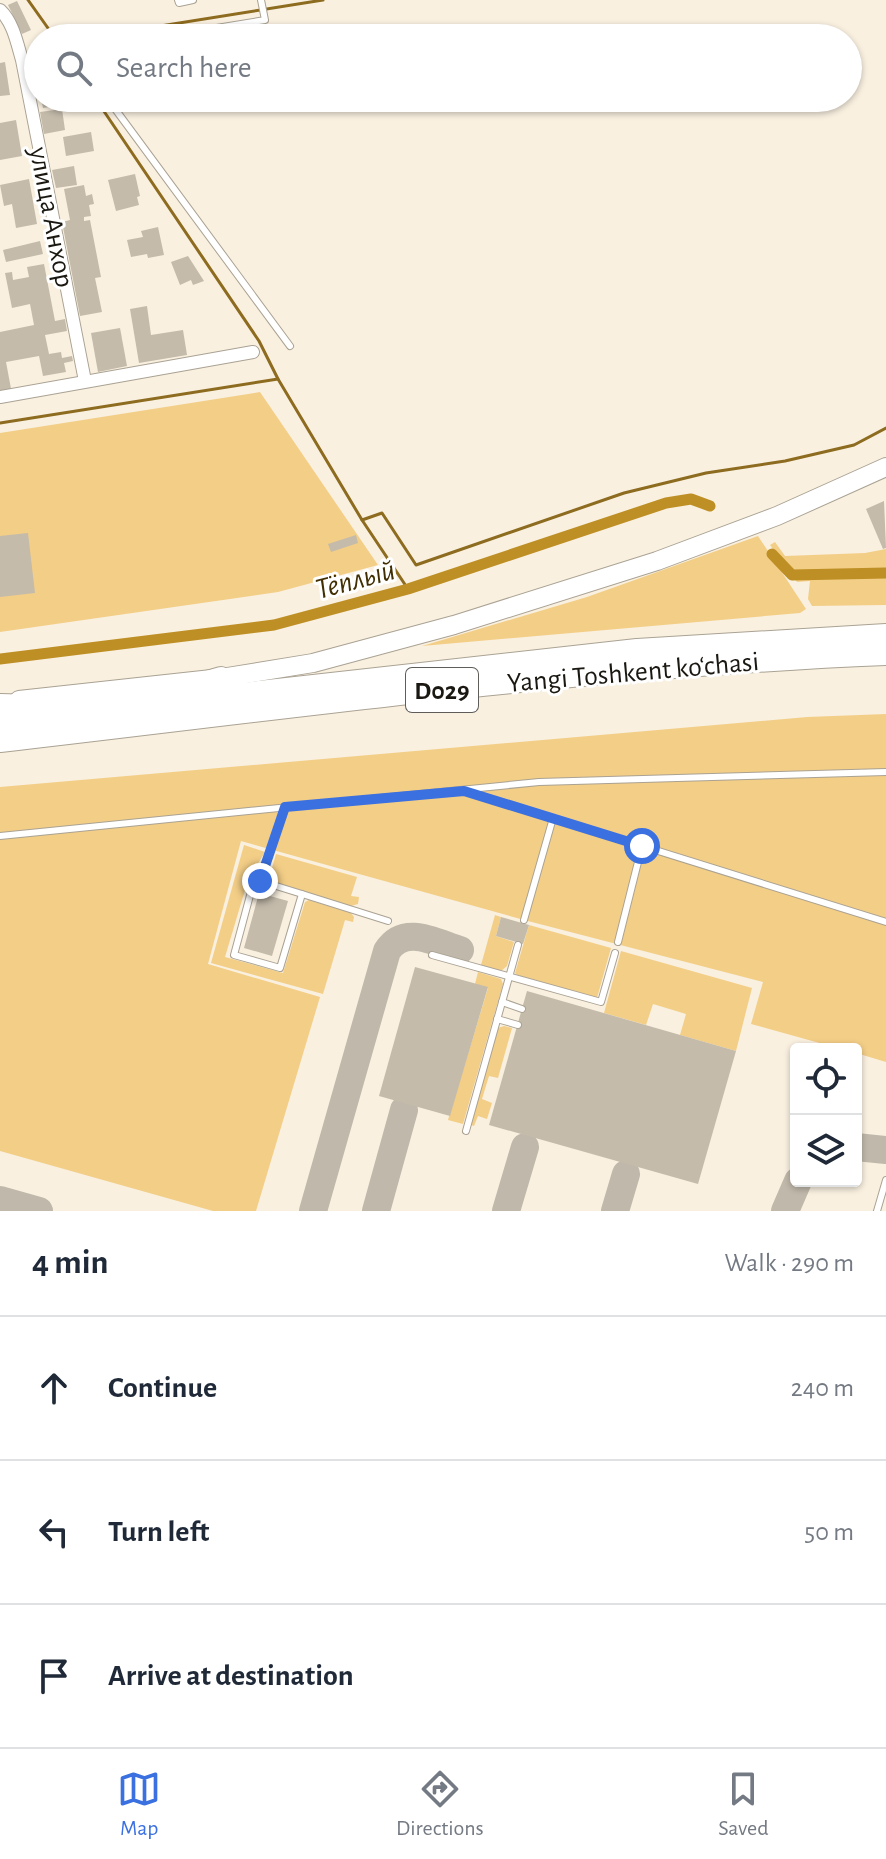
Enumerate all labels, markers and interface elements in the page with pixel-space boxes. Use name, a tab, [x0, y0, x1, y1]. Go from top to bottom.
search box	[24, 24, 862, 112]
icon: search	[52, 46, 96, 90]
text: Search here	[116, 53, 252, 83]
street label: улица Анхор	[24, 144, 78, 290]
water label: Тёплый	[312, 555, 398, 605]
street label: Yangi Toshkent ko‘chasi	[506, 648, 760, 698]
road number: D029	[406, 668, 478, 712]
route start	[624, 828, 660, 864]
route end	[242, 863, 278, 899]
map controls	[790, 1043, 862, 1187]
button: locate	[790, 1043, 862, 1115]
button: layers	[790, 1115, 862, 1187]
text: 4 min	[32, 1246, 109, 1280]
text: Walk · 290 m	[724, 1250, 854, 1276]
icon: ahead	[32, 1366, 76, 1410]
text: Continue	[108, 1373, 217, 1403]
text: 240 m	[791, 1375, 854, 1401]
icon: left	[32, 1510, 76, 1554]
text: Turn left	[108, 1517, 209, 1547]
text: 50 m	[804, 1519, 854, 1545]
icon: arrive	[32, 1654, 76, 1698]
text: Arrive at destination	[108, 1661, 354, 1691]
tab: Map	[117, 1767, 161, 1841]
tab: Directions	[396, 1767, 484, 1841]
tab: Saved	[718, 1767, 769, 1841]

